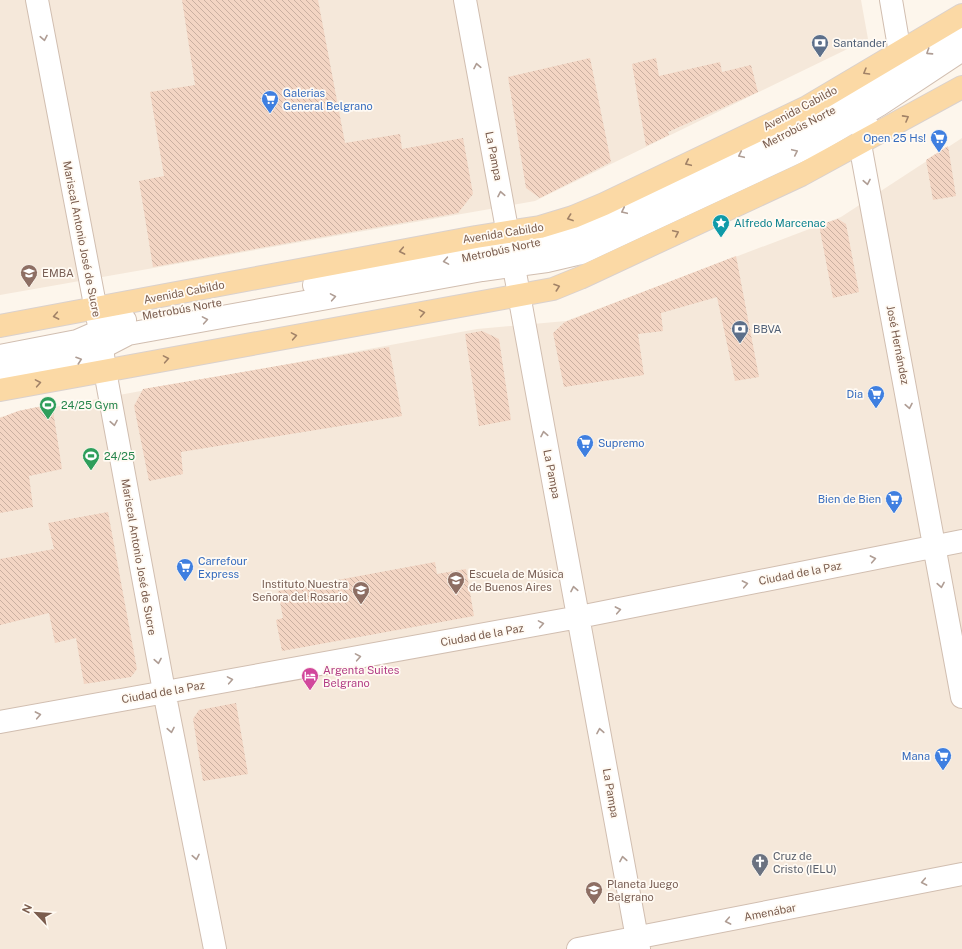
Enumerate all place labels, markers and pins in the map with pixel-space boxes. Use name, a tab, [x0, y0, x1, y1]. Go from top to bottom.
bank icon: Santander	[810, 33, 830, 58]
place label: Santander	[833, 37, 886, 49]
place label: Galerias General Belgrano	[283, 87, 373, 112]
supermarket icon: Galerias General Belgrano	[260, 89, 280, 114]
supermarket icon: Open 25 Hs!	[929, 128, 949, 153]
place label: Open 25 Hs!	[863, 132, 926, 144]
place icon: Alfredo Marcenac	[711, 213, 731, 238]
place label: Alfredo Marcenac	[734, 217, 826, 229]
school or university icon: EMBA	[19, 263, 39, 288]
place label: EMBA	[42, 267, 74, 279]
bank icon: BBVA	[730, 319, 750, 344]
place label: BBVA	[753, 323, 782, 335]
supermarket icon: Dia	[866, 384, 886, 409]
place label: Dia	[847, 388, 863, 400]
sports icon: 24/25 Gym	[38, 395, 58, 420]
place label: 24/25 Gym	[61, 399, 118, 411]
supermarket icon: Supremo	[575, 433, 595, 458]
place label: Supremo	[598, 437, 645, 449]
sports icon: 24/25	[81, 446, 101, 471]
place label: 24/25	[104, 450, 135, 462]
supermarket icon: Bien de Bien	[884, 489, 904, 514]
place label: Bien de Bien	[818, 493, 881, 505]
place label: Carrefour Express	[198, 555, 247, 580]
supermarket icon: Carrefour Express	[175, 557, 195, 582]
place label: Escuela de Música de Buenos Aires	[469, 568, 564, 593]
school or university icon: Escuela de Música de Buenos Aires	[446, 570, 466, 595]
place label: Instituto Nuestra Señora del Rosario	[252, 578, 348, 603]
school or university icon: Instituto Nuestra Señora del Rosario	[351, 580, 371, 605]
place label: Argenta Suites Belgrano	[323, 664, 400, 689]
hotel icon: Argenta Suites Belgrano	[300, 666, 320, 691]
supermarket icon: Mana	[933, 746, 953, 771]
place label: Mana	[902, 750, 930, 762]
place label: Cruz de Cristo (IELU)	[773, 850, 837, 875]
church icon: Cruz de Cristo (IELU)	[750, 852, 770, 877]
place label: Planeta Juego Belgrano	[607, 878, 678, 903]
school or university icon: Planeta Juego Belgrano	[584, 880, 604, 905]

